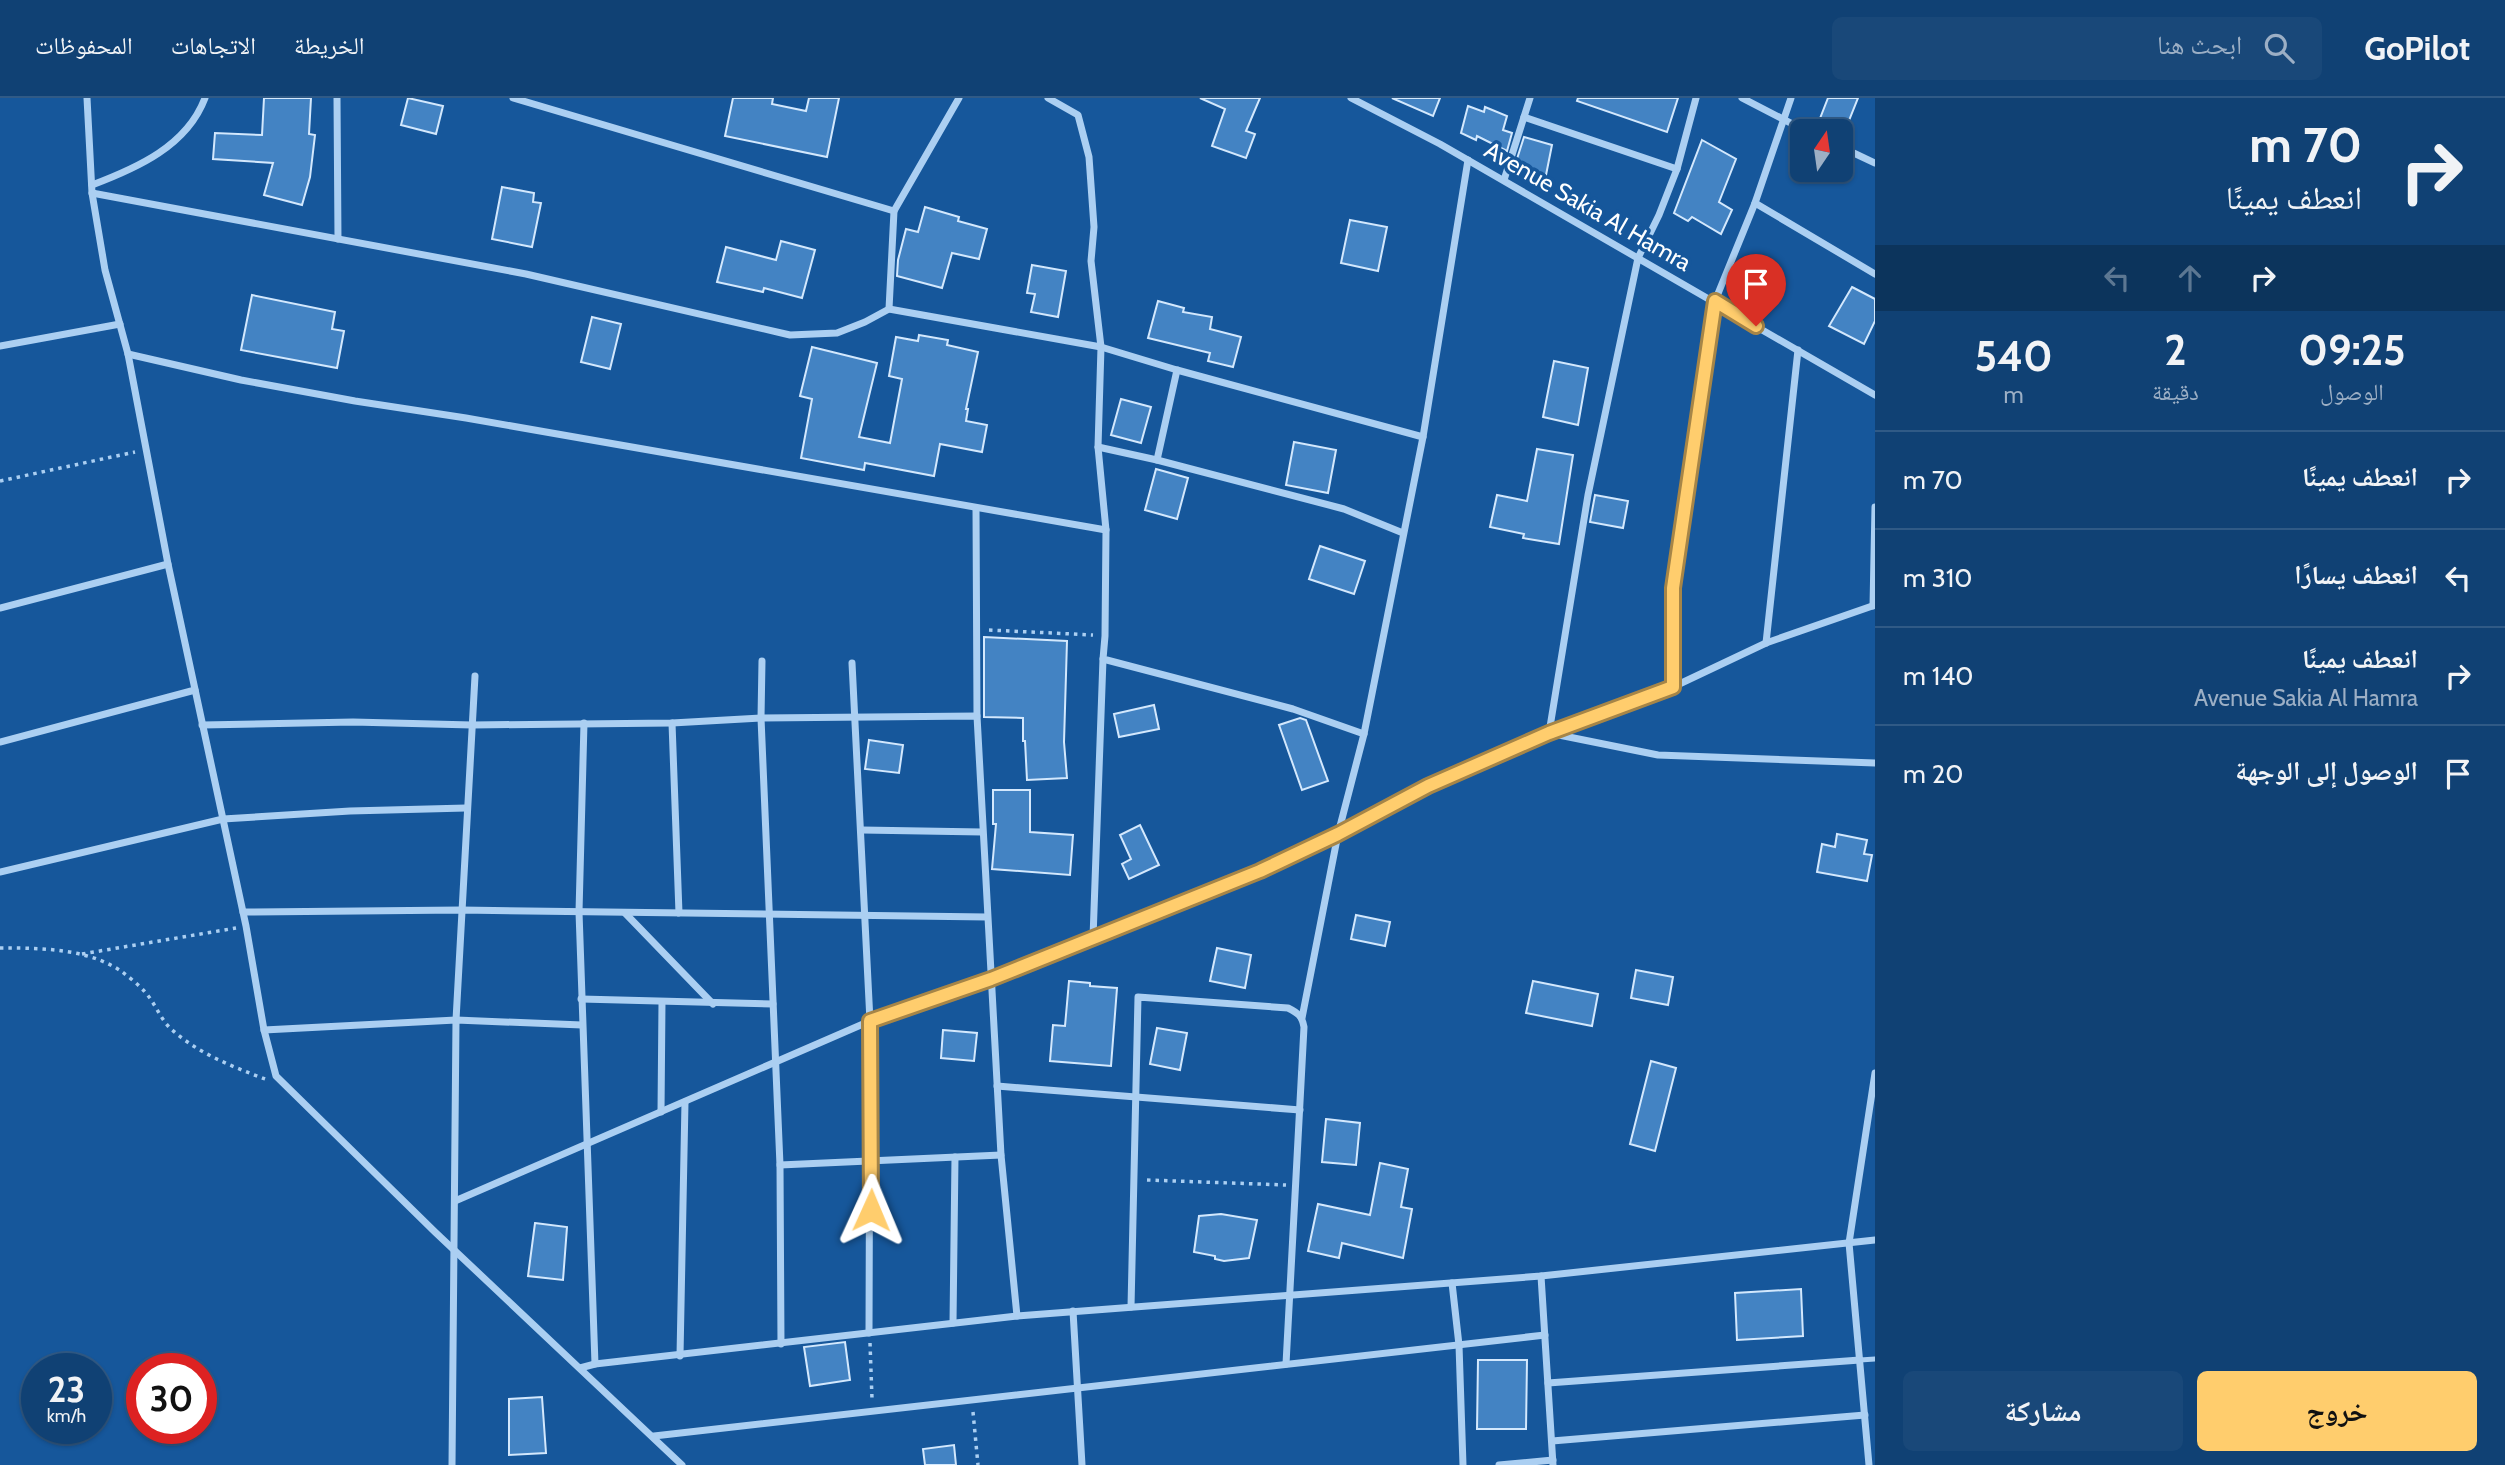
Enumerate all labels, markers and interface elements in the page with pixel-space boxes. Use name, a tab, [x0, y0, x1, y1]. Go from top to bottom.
search box	[1832, 17, 2322, 80]
text: GoPilot	[2364, 28, 2470, 68]
text: ابحث هنا	[2157, 29, 2242, 61]
icon: search	[2260, 29, 2298, 67]
text: المحفوظات	[35, 31, 133, 60]
text: الاتجاهات	[171, 31, 256, 60]
text: الخريطة	[294, 31, 365, 60]
text: 70 m	[2249, 115, 2362, 174]
north arrow	[1790, 119, 1853, 182]
map controls	[1790, 119, 1853, 182]
icon: right	[2386, 126, 2477, 217]
street label: Avenue Sakia Al Hamra	[1480, 135, 1697, 277]
text: انعطف يمينًا	[2226, 178, 2362, 217]
pin	[1726, 254, 1786, 326]
icon: left	[2098, 259, 2136, 297]
icon: ahead	[2171, 259, 2209, 297]
icon: right	[2244, 259, 2282, 297]
icon: arrive	[1737, 265, 1775, 303]
text: 2	[2164, 324, 2187, 376]
text: 09:25	[2298, 324, 2406, 376]
text: 540	[1974, 330, 2053, 382]
text: دقيقة	[2152, 378, 2199, 406]
text: الوصول	[2320, 378, 2384, 406]
text: m	[2003, 381, 2024, 409]
text: انعطف يمينًا	[2302, 461, 2418, 493]
icon: right	[2439, 461, 2477, 499]
text: 70 m	[1903, 464, 1963, 496]
text: انعطف يسارًا	[2294, 559, 2418, 591]
icon: left	[2439, 559, 2477, 597]
text: 310 m	[1903, 562, 1972, 594]
text: انعطف يمينًا	[2302, 643, 2418, 675]
icon: right	[2439, 657, 2477, 695]
text: 140 m	[1903, 660, 1973, 692]
text: Avenue Sakia Al Hamra	[2194, 684, 2418, 712]
text: الوصول إلى الوجهة	[2235, 755, 2418, 787]
icon: arrive	[2439, 755, 2477, 793]
text: 20 m	[1903, 758, 1963, 790]
position arrow	[834, 1173, 908, 1247]
speed limit sign: 30	[126, 1353, 217, 1444]
text: 23	[48, 1368, 85, 1411]
button: مشاركة	[1903, 1371, 2183, 1451]
button: خروج	[2197, 1371, 2477, 1451]
text: km/h	[47, 1405, 86, 1427]

